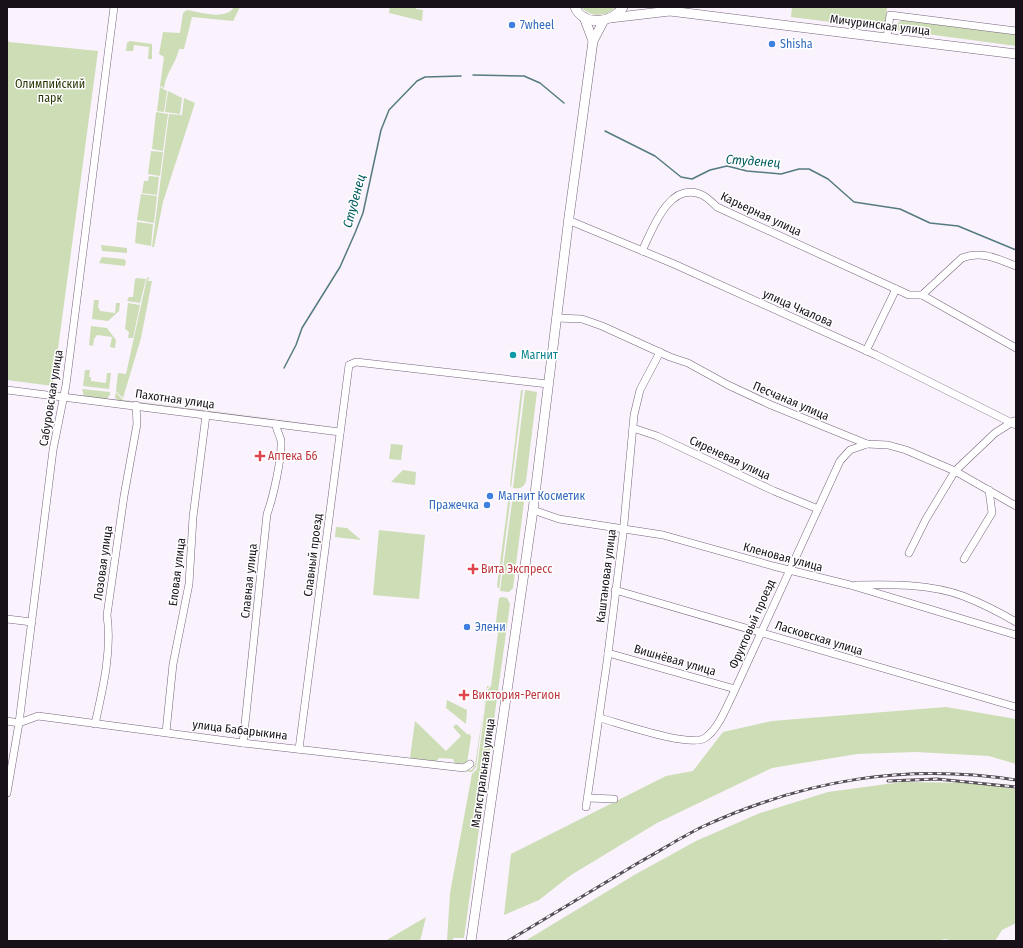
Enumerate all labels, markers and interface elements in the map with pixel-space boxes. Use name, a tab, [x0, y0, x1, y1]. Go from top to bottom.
street label: Мичуринская улица	[829, 12, 931, 38]
place label: 7wheel	[520, 18, 554, 32]
marker: 7wheel	[507, 20, 517, 30]
place label: Shisha	[780, 37, 813, 51]
marker: Shisha	[767, 39, 777, 49]
park label: Олимпийский парк	[15, 77, 85, 105]
water label: Студенец	[725, 152, 781, 170]
water label: Студенец	[340, 173, 368, 229]
street label: Карьерная улица	[718, 189, 804, 239]
street label: улица Чкалова	[761, 286, 835, 330]
place label: Магнит	[521, 348, 558, 362]
street label: Сабуровская улица	[36, 349, 66, 447]
marker: Магнит	[508, 350, 518, 360]
street label: Песчаная улица	[751, 379, 831, 423]
street label: Пахотная улица	[134, 386, 216, 412]
street label: Сиреневая улица	[687, 433, 773, 483]
place label: Аптека Б6	[268, 449, 318, 463]
marker: Аптека Б6	[255, 451, 265, 461]
place label: Магнит Косметик	[498, 489, 586, 503]
marker: Магнит Косметик	[485, 491, 495, 501]
place label: Пражечка	[429, 498, 479, 512]
marker: Пражечка	[482, 500, 492, 510]
street label: Славный проезд	[301, 513, 325, 597]
street label: Лозовая улица	[91, 525, 115, 601]
street label: Каштановая улица	[593, 528, 619, 624]
street label: Еловая улица	[166, 537, 188, 607]
street label: Кленовая улица	[742, 540, 824, 574]
street label: Славная улица	[238, 543, 260, 619]
place label: Вита Экспресс	[481, 562, 552, 576]
marker: Вита Экспресс	[468, 564, 478, 574]
street label: Фруктовый проезд	[726, 577, 778, 671]
street label: Ласковская улица	[773, 618, 865, 658]
place label: Элени	[475, 620, 506, 634]
marker: Элени	[462, 622, 472, 632]
street label: Вишнёвая улица	[632, 642, 718, 678]
place label: Виктория-Регион	[472, 688, 560, 702]
marker: Виктория-Регион	[459, 690, 469, 700]
street label: улица Бабарыкина	[192, 717, 288, 743]
street label: Магистральная улица	[468, 717, 498, 829]

